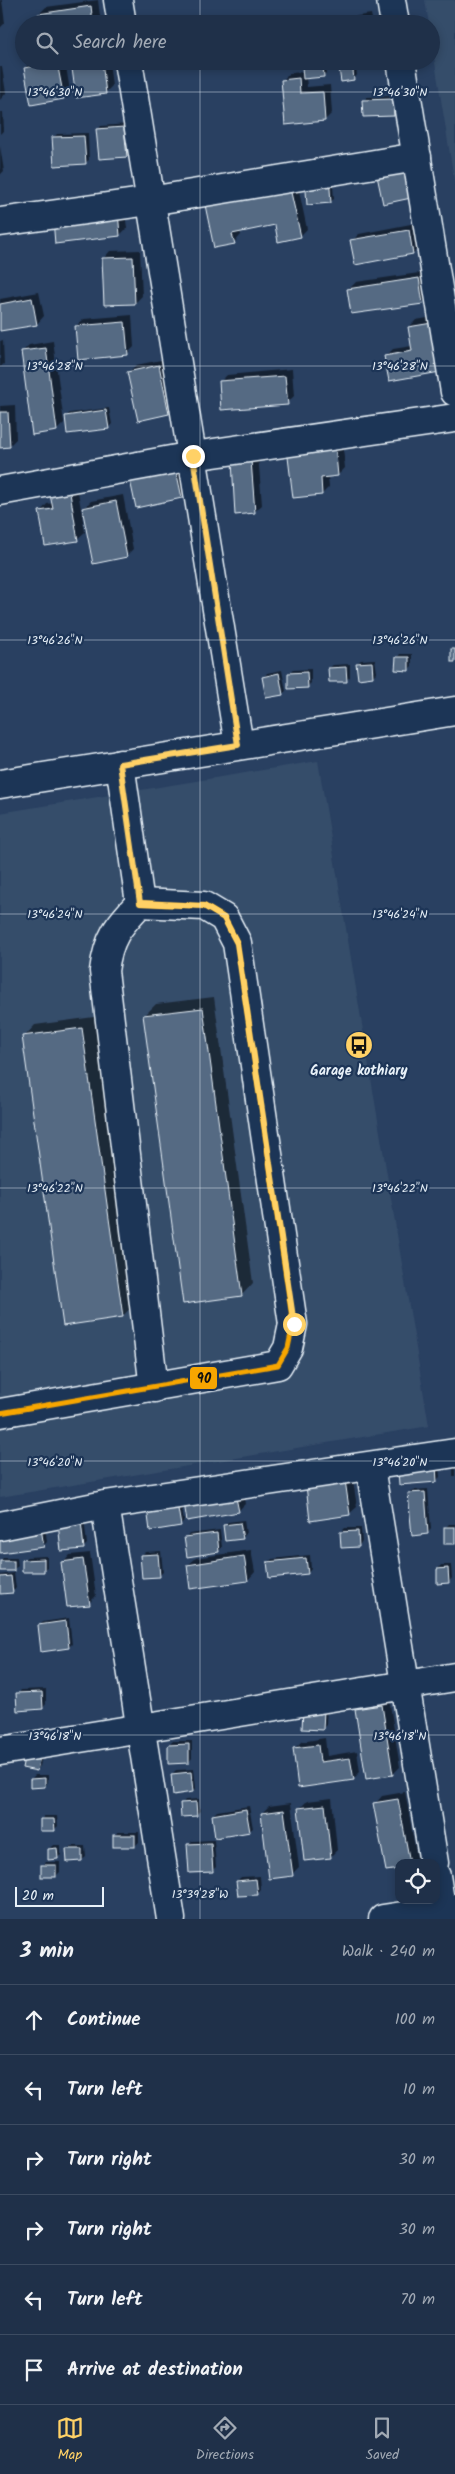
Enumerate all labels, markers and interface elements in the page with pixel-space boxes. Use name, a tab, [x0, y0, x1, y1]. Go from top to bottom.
search box	[15, 15, 440, 70]
text: Search here	[73, 28, 167, 58]
icon: search	[33, 29, 61, 57]
text: 13°46'30"N	[28, 83, 82, 102]
text: 13°46'30"N	[373, 83, 427, 102]
text: 13°46'28"N	[27, 357, 83, 376]
text: 13°46'28"N	[372, 357, 428, 376]
route end	[182, 445, 205, 468]
text: 13°46'26"N	[27, 631, 83, 650]
text: 13°46'26"N	[372, 631, 428, 650]
text: 13°46'24"N	[27, 905, 83, 924]
text: 13°46'24"N	[372, 905, 428, 924]
bus stop icon: Garage kothiary	[344, 1030, 374, 1060]
place label: Garage kothiary	[310, 1060, 408, 1082]
text: 13°46'22"N	[27, 1179, 83, 1198]
text: 13°46'22"N	[372, 1179, 428, 1198]
route start	[283, 1313, 306, 1336]
line badge: 90	[189, 1366, 218, 1390]
text: 90	[197, 1368, 212, 1390]
text: 13°46'20"N	[28, 1453, 82, 1472]
text: 13°46'20"N	[373, 1453, 427, 1472]
text: 13°46'18"N	[29, 1727, 81, 1746]
text: 13°46'18"N	[374, 1727, 426, 1746]
map controls	[395, 1859, 440, 1904]
button: locate	[395, 1859, 440, 1904]
scale bar	[15, 1884, 104, 1907]
text: 20 m	[22, 1885, 54, 1907]
text: 13°39'28"W	[172, 1885, 228, 1904]
text: 3 min	[20, 1935, 74, 1968]
text: Walk · 240 m	[342, 1939, 435, 1964]
text: Continue	[67, 2005, 140, 2035]
icon: ahead	[20, 2006, 48, 2034]
text: 100 m	[395, 2007, 435, 2032]
text: Turn left	[67, 2075, 142, 2105]
icon: left	[20, 2076, 48, 2104]
text: 10 m	[403, 2077, 435, 2102]
text: Turn right	[67, 2145, 152, 2175]
icon: right	[20, 2146, 48, 2174]
text: 30 m	[399, 2147, 435, 2172]
text: Turn right	[67, 2215, 152, 2245]
icon: right	[20, 2216, 48, 2244]
text: 30 m	[399, 2217, 435, 2242]
text: Turn left	[67, 2285, 142, 2315]
icon: left	[20, 2286, 48, 2314]
text: 70 m	[400, 2287, 435, 2312]
text: Arrive at destination	[67, 2355, 243, 2385]
icon: arrive	[20, 2356, 48, 2384]
tab: Map	[56, 2414, 84, 2466]
tab: Directions	[196, 2414, 254, 2466]
tab: Saved	[366, 2414, 399, 2466]

